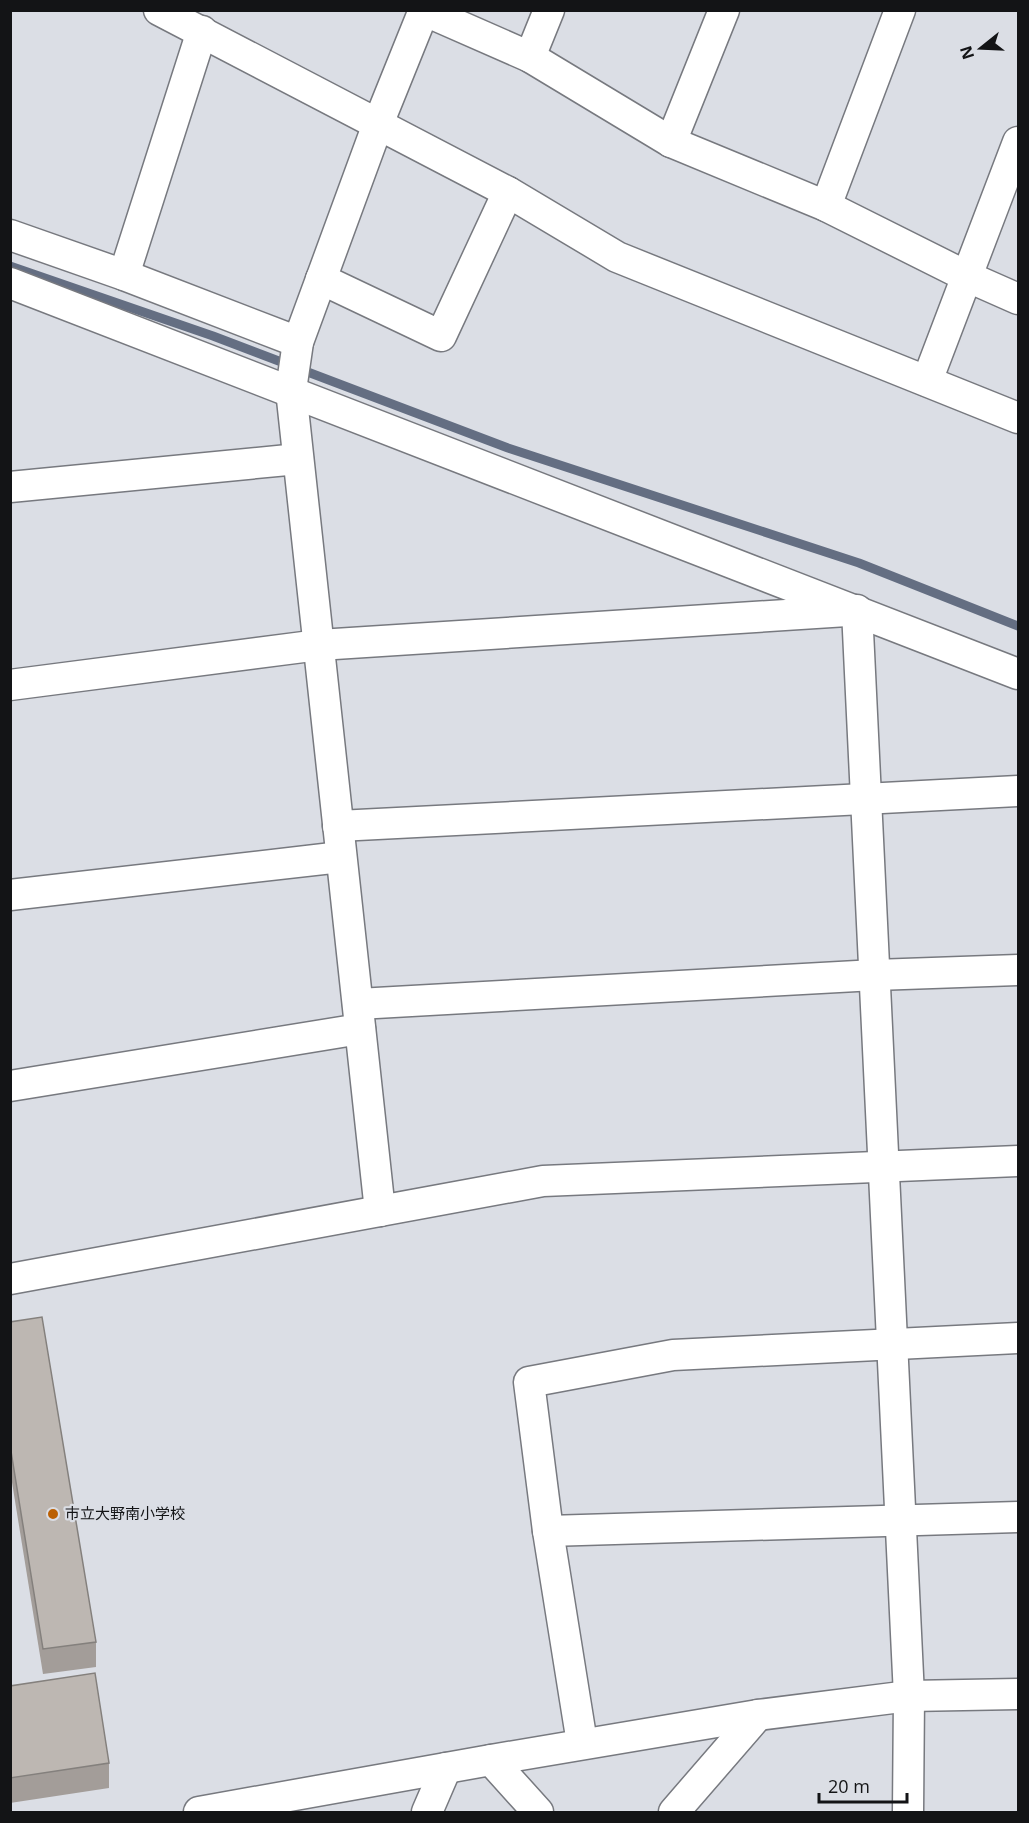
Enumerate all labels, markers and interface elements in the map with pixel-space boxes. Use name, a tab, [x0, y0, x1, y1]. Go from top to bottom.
north arrow	[951, 18, 1011, 78]
text: N	[954, 43, 979, 62]
place label: 市立大野南小学校	[65, 1503, 185, 1523]
marker: 市立大野南小学校	[46, 1507, 60, 1521]
scale bar	[819, 1766, 908, 1804]
text: 20 m	[828, 1774, 870, 1798]

